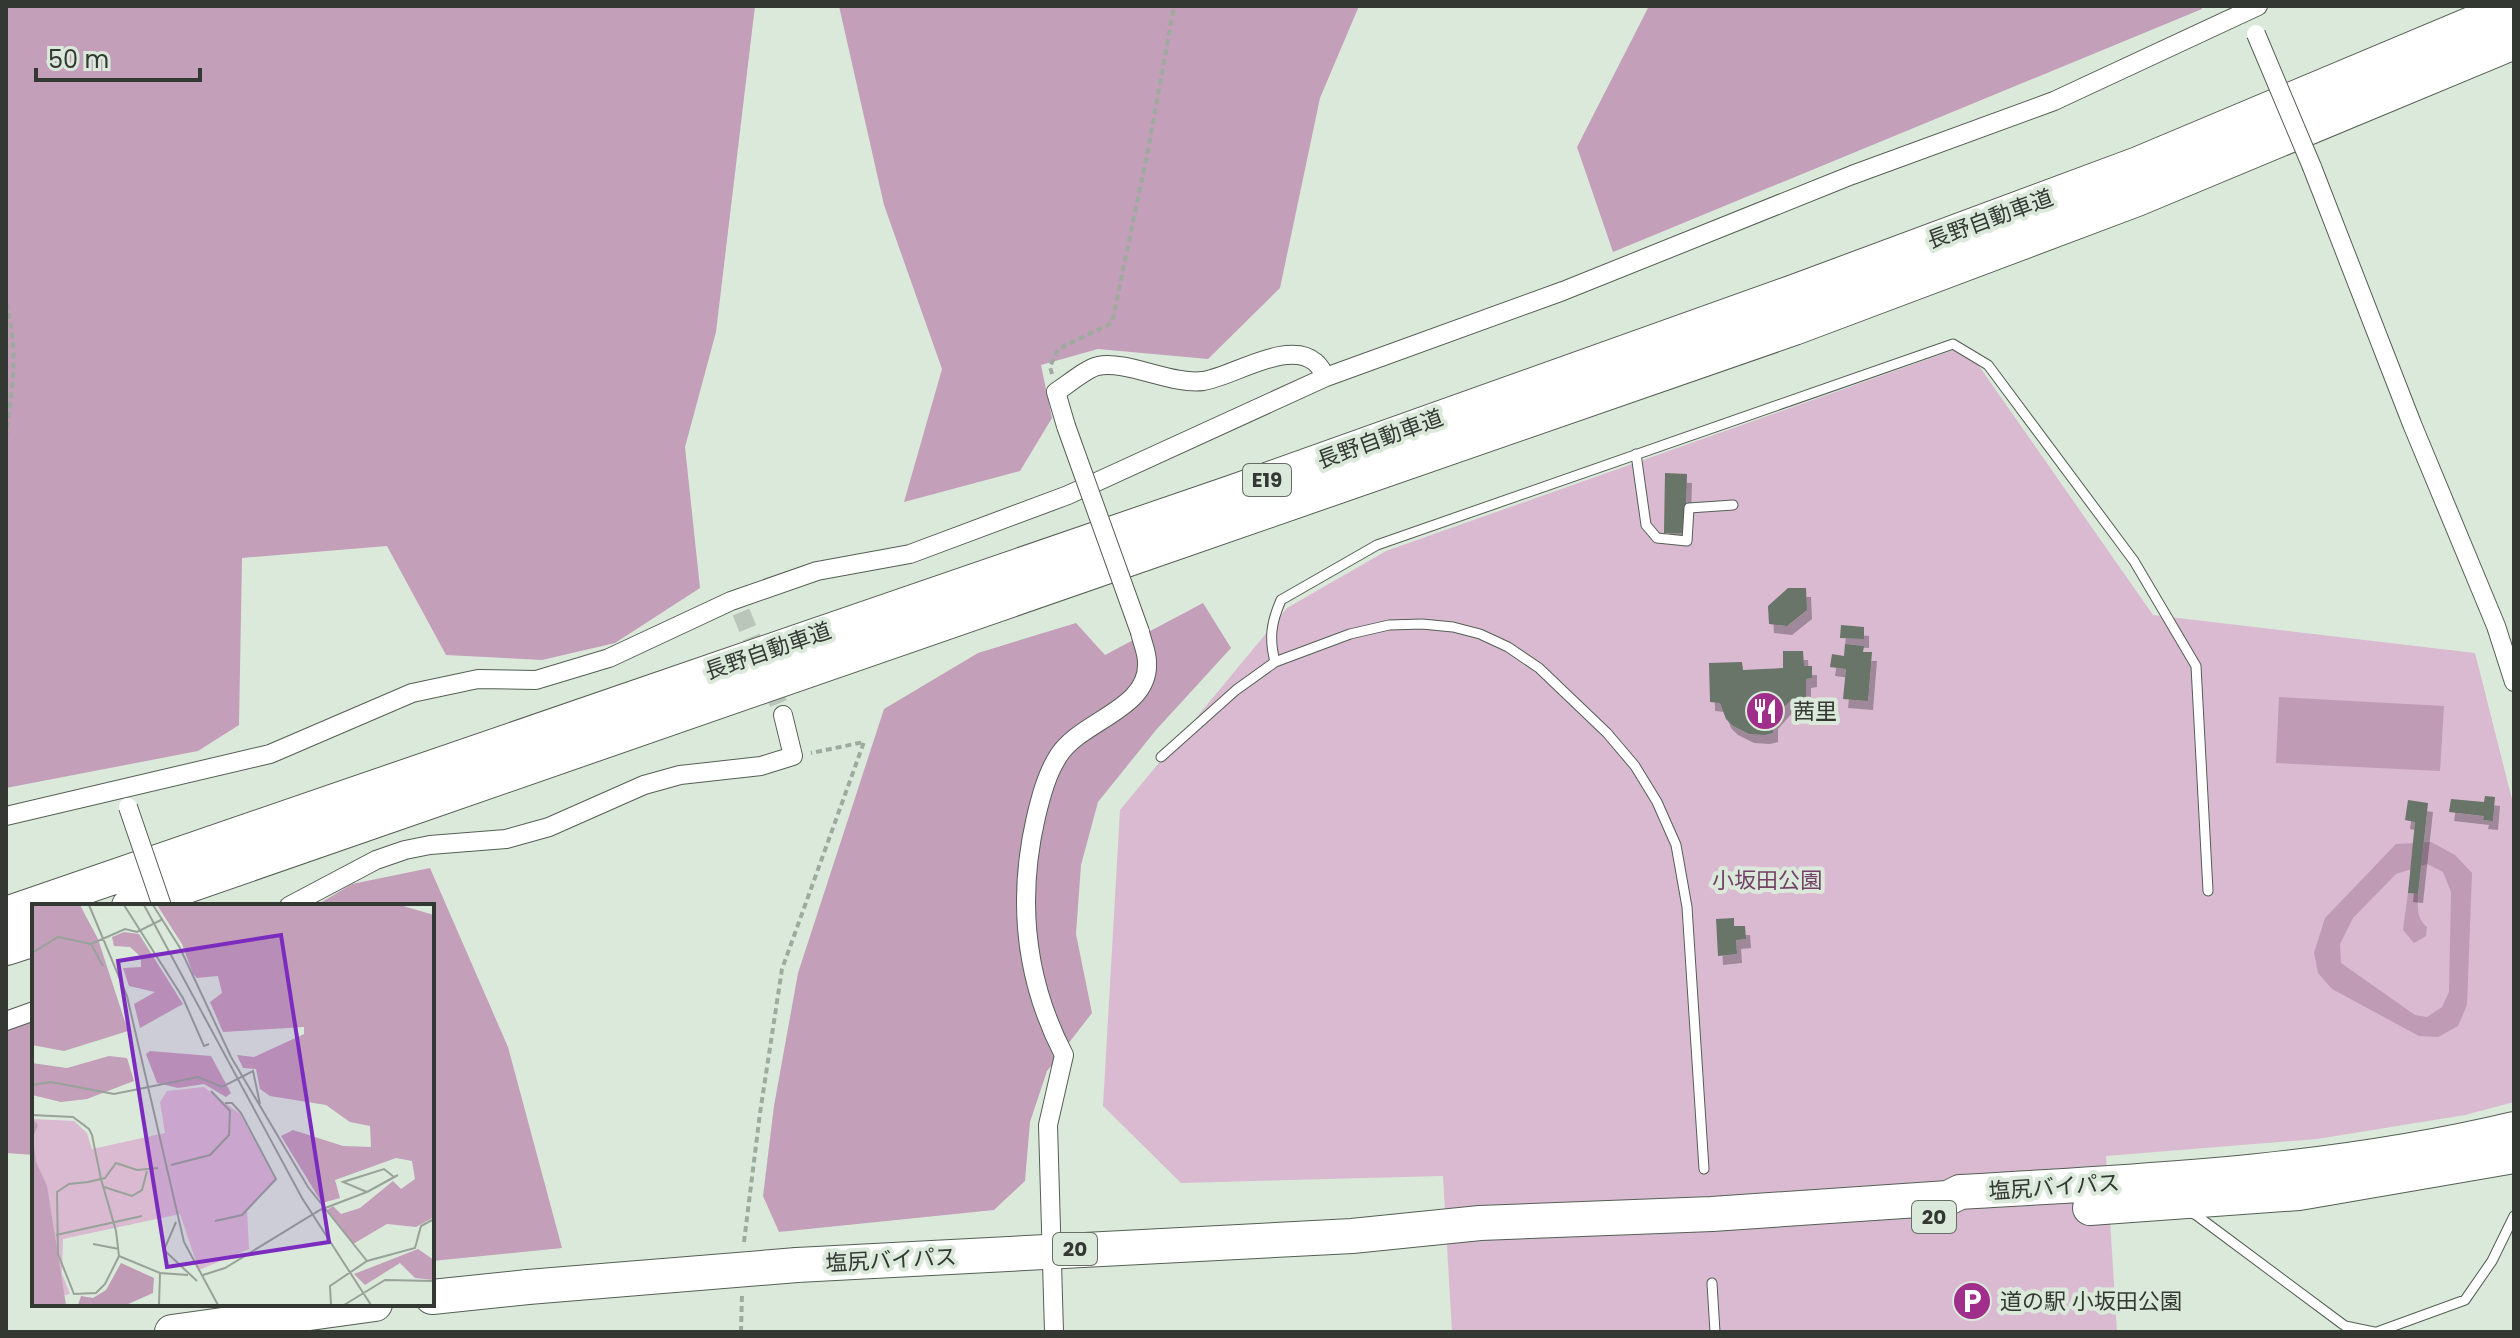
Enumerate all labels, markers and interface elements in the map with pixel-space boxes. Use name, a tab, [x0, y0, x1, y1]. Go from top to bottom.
scale bar	[36, 32, 200, 82]
text: 50 m	[48, 43, 109, 76]
street label: 長野自動車道	[1923, 182, 2057, 256]
street label: 長野自動車道	[1313, 402, 1447, 476]
road number: E19	[1243, 464, 1291, 496]
street label: 長野自動車道	[701, 615, 835, 687]
restaurant icon: 茜里	[1744, 690, 1786, 732]
place label: 茜里	[1793, 696, 1837, 727]
park label: 小坂田公園	[1712, 865, 1822, 896]
inset map	[32, 904, 434, 1306]
street label: 塩尻バイパス	[1987, 1167, 2121, 1207]
road number: 20	[1912, 1201, 1956, 1233]
road number: 20	[1053, 1233, 1097, 1265]
street label: 塩尻バイパス	[824, 1241, 958, 1279]
parking icon: 道の駅 小坂田公園	[1951, 1280, 1993, 1322]
place label: 道の駅 小坂田公園	[2000, 1286, 2182, 1317]

